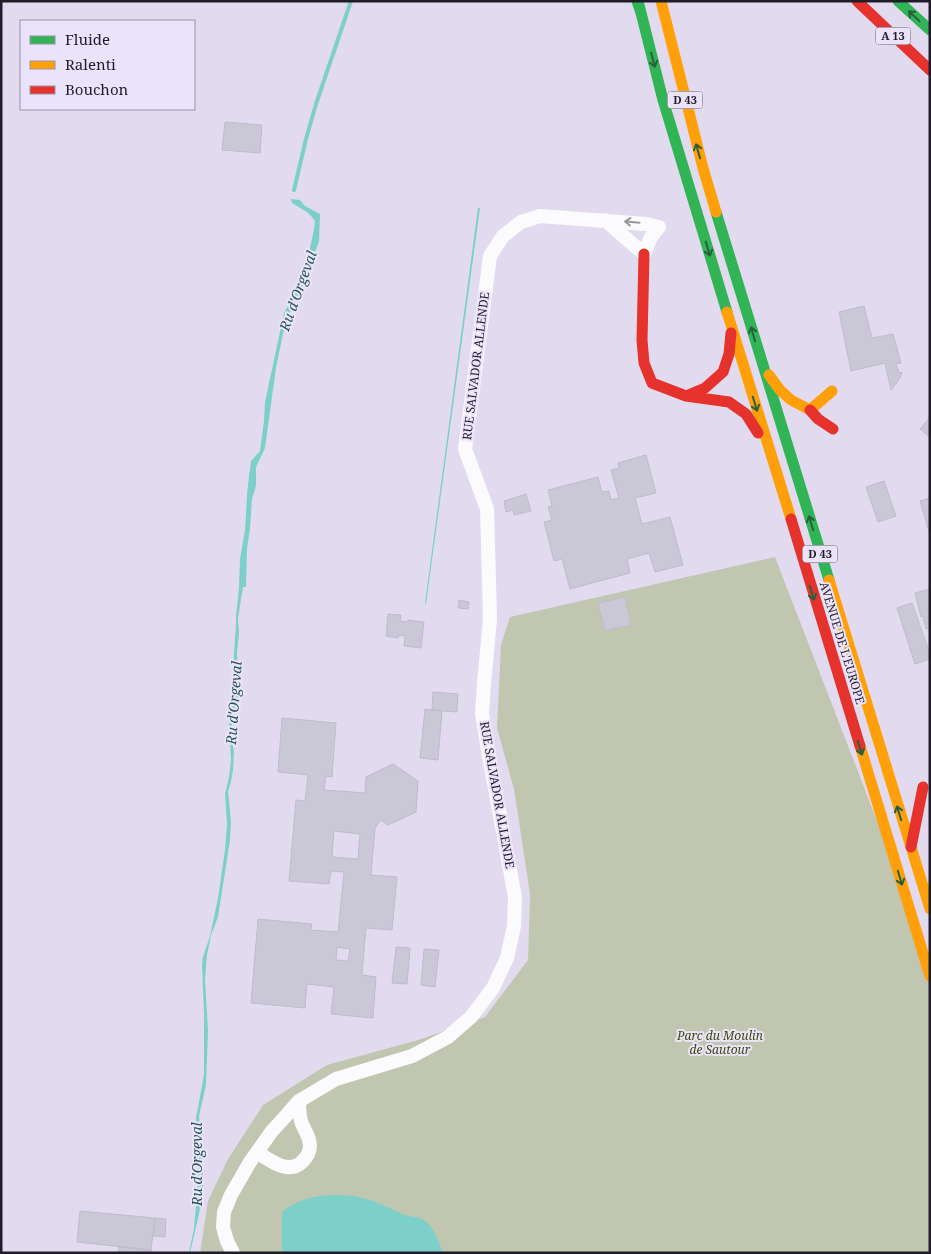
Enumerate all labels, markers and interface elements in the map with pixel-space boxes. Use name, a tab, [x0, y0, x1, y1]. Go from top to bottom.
one-way arrow	[908, 10, 920, 22]
legend	[20, 20, 195, 110]
road number: A 13	[876, 28, 910, 44]
text: Fluide	[65, 29, 110, 49]
one-way arrow	[648, 51, 658, 67]
text: Ralenti	[65, 54, 116, 74]
text: Bouchon	[65, 79, 129, 99]
road number: D 43	[668, 92, 702, 108]
one-way arrow	[693, 144, 703, 160]
one-way arrow	[624, 218, 640, 227]
one-way arrow	[703, 240, 713, 256]
water label: Ru d'Orgeval	[274, 248, 321, 334]
street label: RUE SALVADOR ALLENDE	[458, 291, 493, 441]
one-way arrow	[747, 327, 757, 343]
one-way arrow	[750, 396, 760, 412]
one-way arrow	[805, 516, 815, 532]
road number: D 43	[802, 546, 838, 562]
street label: AVENUE DE L'EUROPE	[816, 579, 869, 706]
one-way arrow	[808, 585, 818, 601]
water label: Ru d'Orgeval	[221, 660, 246, 746]
street label: RUE SALVADOR ALLENDE	[476, 720, 519, 870]
one-way arrow	[856, 740, 865, 756]
one-way arrow	[894, 805, 904, 821]
one-way arrow	[896, 869, 906, 885]
park label: Parc du Moulin de Sautour	[676, 1027, 763, 1058]
water label: Ru d'Orgeval	[187, 1121, 206, 1207]

